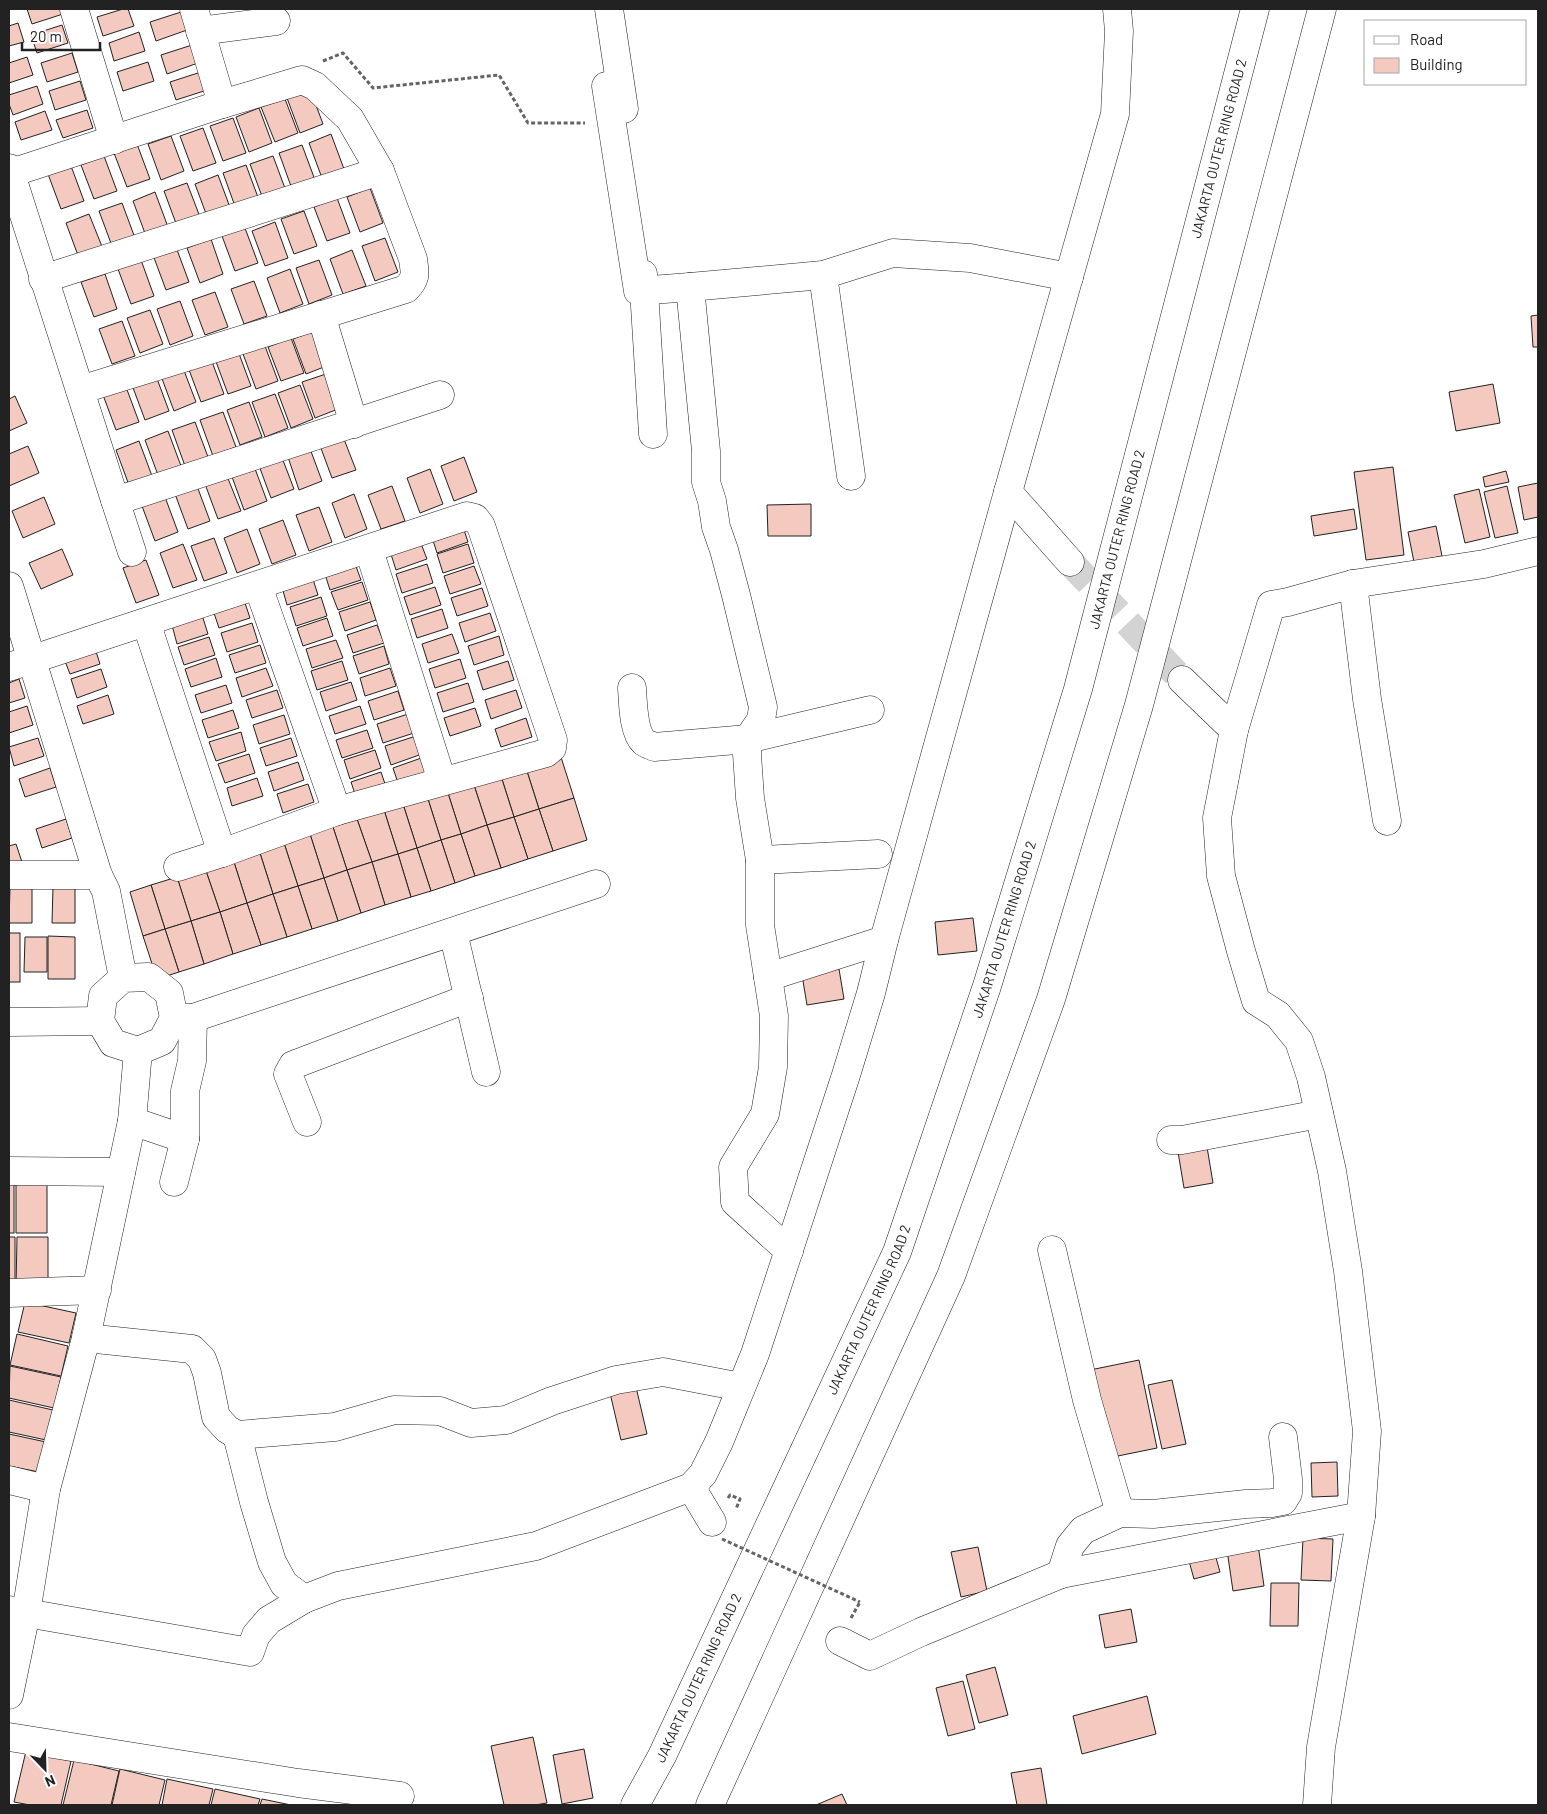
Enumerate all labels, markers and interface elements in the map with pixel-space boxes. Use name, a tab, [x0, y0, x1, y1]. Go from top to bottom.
scale bar	[22, 20, 100, 52]
legend	[1364, 20, 1527, 85]
text: 20 m	[30, 27, 62, 45]
text: Road	[1410, 30, 1443, 48]
text: Building	[1410, 55, 1463, 73]
street label: JAKARTA OUTER RING ROAD 2	[1187, 57, 1250, 240]
street label: JAKARTA OUTER RING ROAD 2	[1085, 448, 1148, 631]
street label: JAKARTA OUTER RING ROAD 2	[968, 839, 1039, 1020]
street label: JAKARTA OUTER RING ROAD 2	[823, 1222, 914, 1397]
street label: JAKARTA OUTER RING ROAD 2	[651, 1591, 745, 1765]
north arrow	[20, 1744, 70, 1794]
text: N	[43, 1772, 58, 1791]

